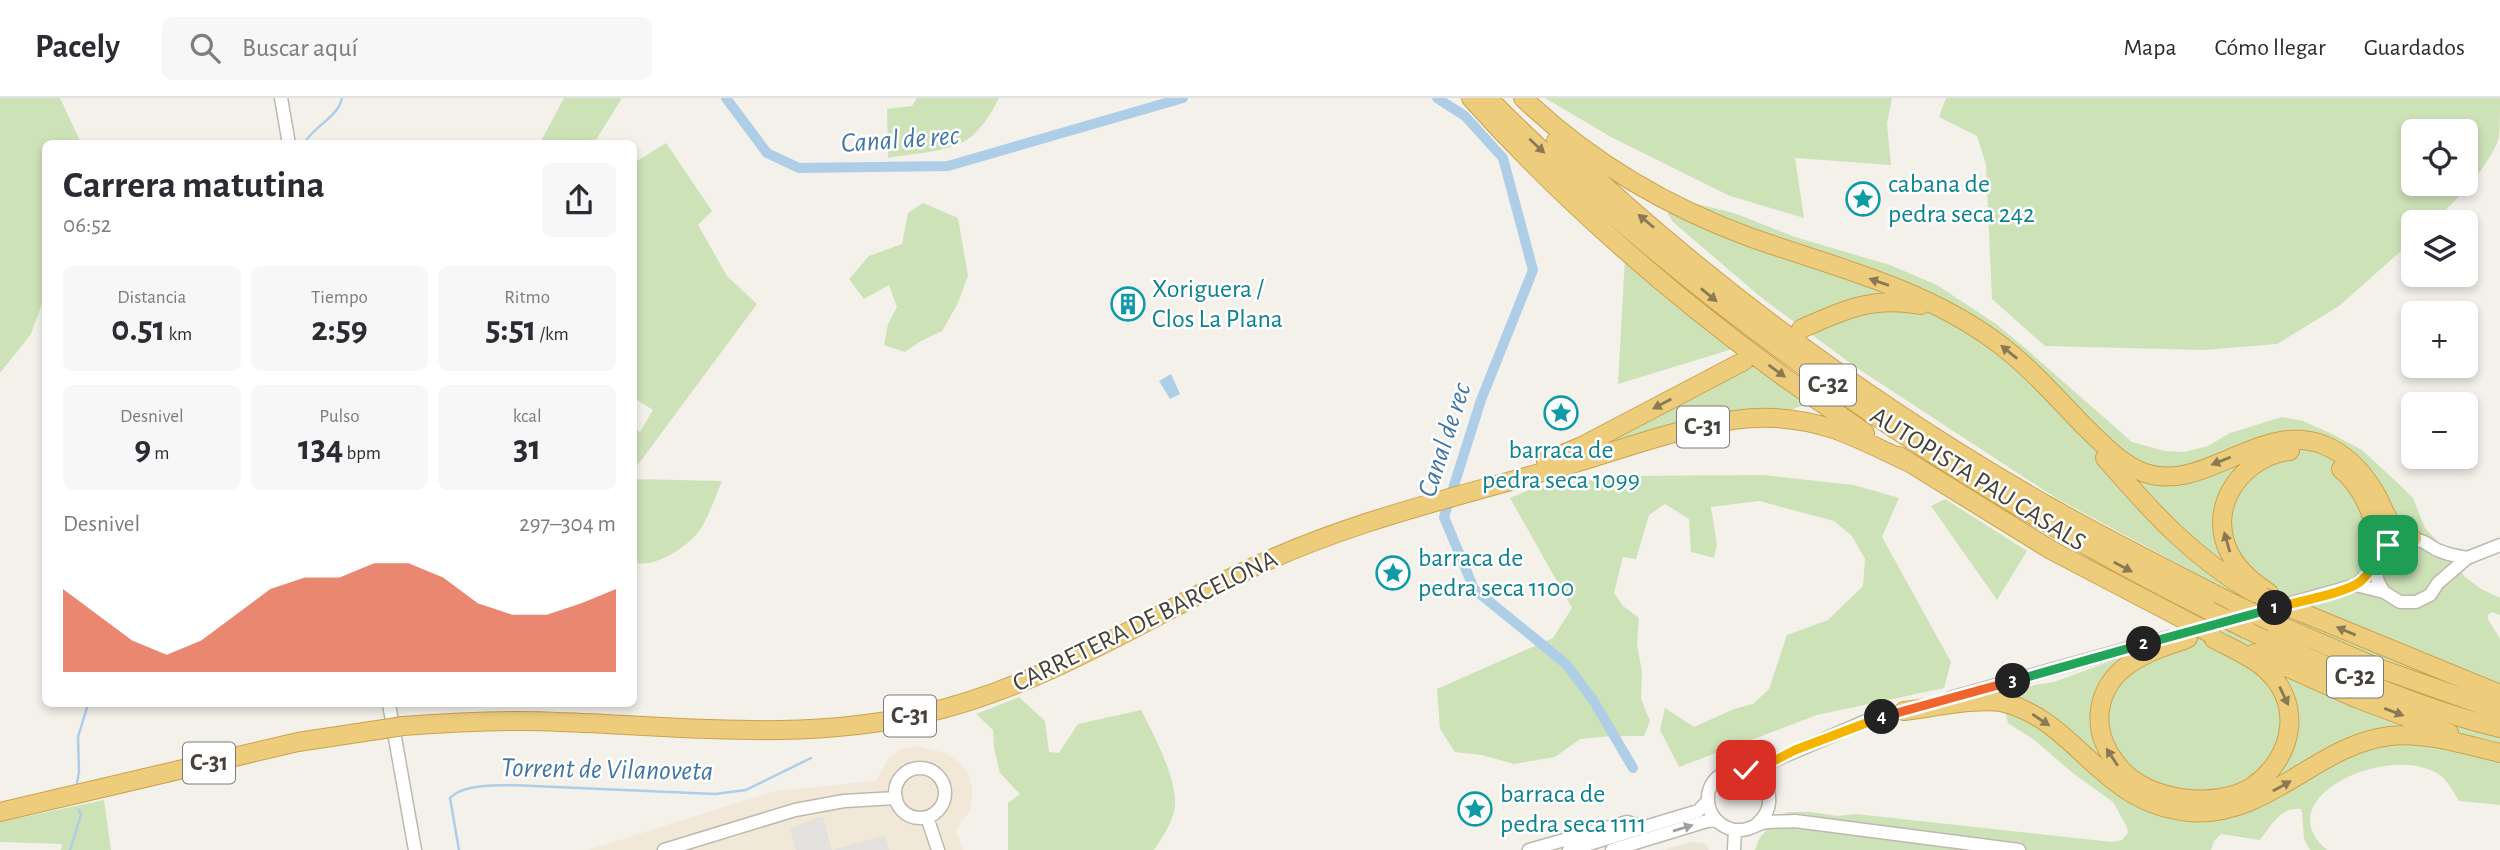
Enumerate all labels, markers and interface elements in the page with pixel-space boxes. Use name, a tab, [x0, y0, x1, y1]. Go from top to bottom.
search box	[162, 17, 652, 80]
icon: search	[186, 29, 224, 67]
text: Pacely	[35, 31, 120, 64]
text: Buscar aquí	[242, 35, 358, 61]
text: Mapa	[2123, 36, 2177, 60]
text: Cómo llegar	[2215, 36, 2326, 60]
text: Guardados	[2364, 36, 2465, 60]
map controls	[2401, 119, 2478, 469]
button: locate	[2401, 119, 2478, 196]
water label: Canal de rec	[840, 122, 961, 158]
one-way arrow	[1528, 137, 1545, 153]
button: share	[542, 163, 616, 237]
text: Carrera matutina	[63, 167, 325, 205]
place label: cabana de pedra seca 242	[1888, 171, 2035, 227]
place icon: cabana de pedra seca 242	[1844, 180, 1882, 218]
button: layers	[2401, 210, 2478, 287]
text: 06:52	[63, 214, 111, 237]
one-way arrow	[1638, 214, 1655, 229]
place label: Xoriguera / Clos La Plana	[1152, 276, 1283, 332]
one-way arrow	[1869, 276, 1890, 287]
building icon: Xoriguera / Clos La Plana	[1109, 285, 1147, 323]
one-way arrow	[1700, 287, 1717, 302]
text: Distancia	[117, 288, 186, 307]
text: Tiempo	[311, 288, 368, 307]
text: Ritmo	[504, 288, 550, 307]
button: +	[2401, 301, 2478, 378]
text: 0.51	[111, 312, 165, 347]
text: 2:59	[311, 312, 368, 347]
text: 5:51	[486, 312, 536, 347]
text: km	[165, 325, 192, 344]
text: /km	[536, 325, 569, 344]
one-way arrow	[2000, 344, 2018, 360]
one-way arrow	[1768, 364, 1786, 379]
road number: C-32	[1800, 364, 1856, 406]
water label: Canal de rec	[1413, 379, 1477, 501]
button: −	[2401, 392, 2478, 469]
place icon: barraca de pedra seca 1099	[1542, 394, 1580, 432]
one-way arrow	[1652, 399, 1672, 410]
street label: AUTOPISTA PAU CASALS	[1866, 402, 2090, 556]
road number: C-31	[1677, 406, 1729, 448]
text: Desnivel	[120, 407, 184, 426]
text: Pulso	[319, 407, 360, 426]
text: kcal	[513, 407, 542, 426]
text: 9	[134, 431, 151, 466]
text: 134	[298, 431, 343, 466]
text: 31	[513, 431, 541, 466]
place label: barraca de pedra seca 1099	[1482, 437, 1640, 493]
text: m	[151, 444, 169, 463]
text: bpm	[343, 444, 381, 463]
one-way arrow	[2210, 456, 2231, 467]
text: Desnivel	[63, 513, 140, 536]
text: 297–304 m	[519, 513, 616, 536]
pin	[2358, 515, 2418, 575]
icon: arrive	[2369, 526, 2407, 564]
one-way arrow	[2221, 531, 2232, 553]
place label: barraca de pedra seca 1100	[1418, 545, 1574, 601]
street label: CARRETERA DE BARCELONA	[1009, 546, 1281, 696]
place icon: barraca de pedra seca 1100	[1374, 554, 1412, 592]
one-way arrow	[2114, 561, 2133, 573]
pin: 1	[2258, 590, 2292, 626]
text: 1	[2271, 598, 2278, 617]
one-way arrow	[2336, 625, 2356, 637]
pin: 2	[2126, 626, 2162, 662]
text: 2	[2139, 634, 2148, 653]
road number: C-32	[2327, 656, 2383, 698]
pin: 3	[1996, 664, 2030, 698]
text: 3	[2008, 671, 2017, 690]
one-way arrow	[2278, 686, 2290, 706]
road number: C-31	[884, 696, 936, 736]
pin: 4	[1864, 700, 1899, 734]
text: 4	[1877, 707, 1886, 726]
one-way arrow	[2383, 707, 2404, 718]
one-way arrow	[2032, 713, 2050, 727]
pin	[1716, 740, 1776, 800]
road number: C-31	[183, 742, 235, 784]
one-way arrow	[2106, 747, 2119, 766]
icon: check	[1727, 751, 1765, 789]
water label: Torrent de Vilanoveta	[501, 754, 713, 786]
one-way arrow	[2273, 780, 2292, 792]
place label: barraca de pedra seca 1111	[1500, 781, 1647, 837]
place icon: barraca de pedra seca 1111	[1456, 790, 1494, 828]
one-way arrow	[1673, 823, 1694, 833]

